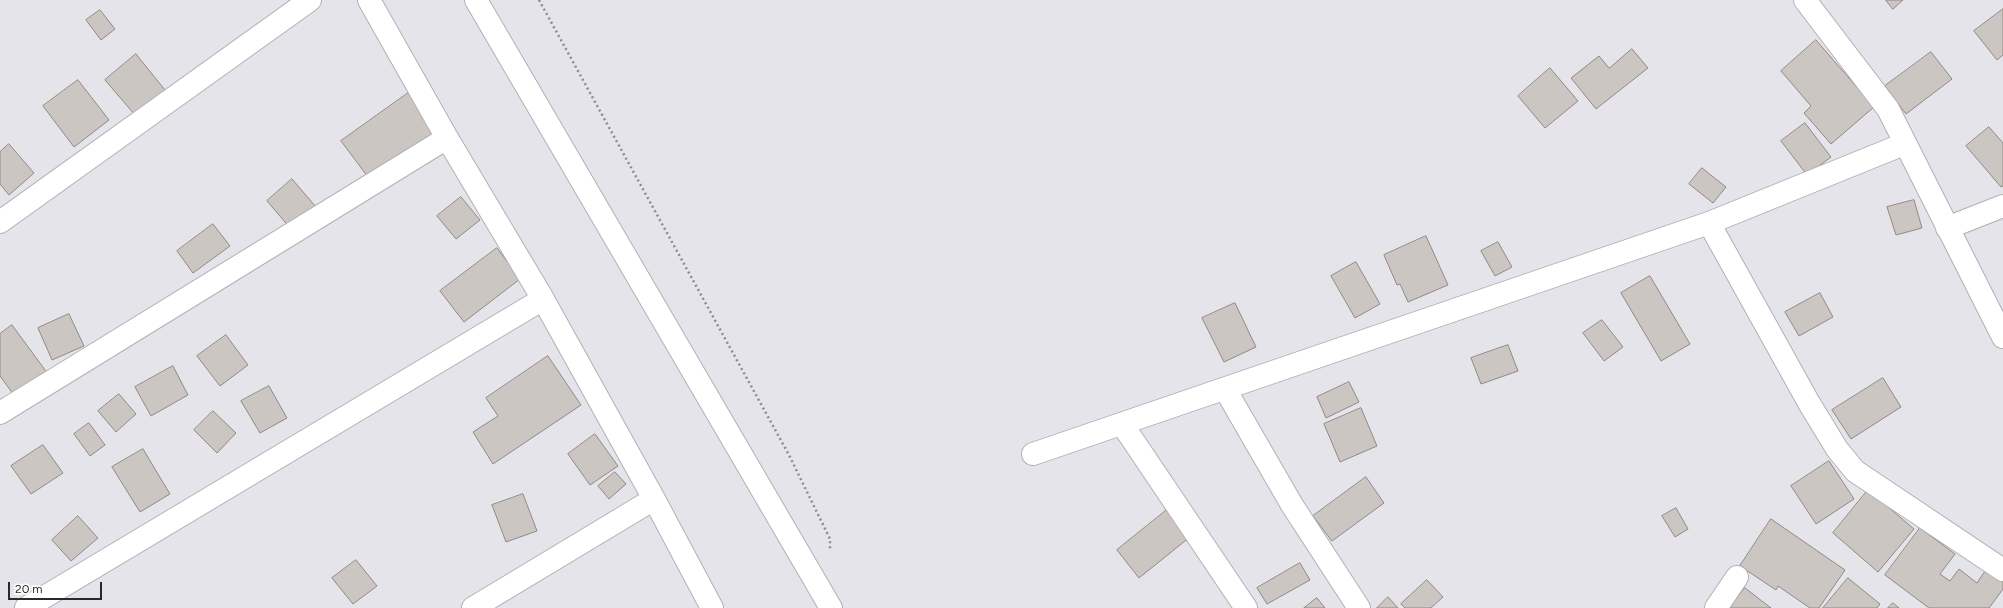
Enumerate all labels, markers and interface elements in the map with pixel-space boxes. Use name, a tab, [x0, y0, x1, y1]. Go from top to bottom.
scale bar	[10, 574, 104, 600]
text: 20 m	[15, 582, 43, 596]

